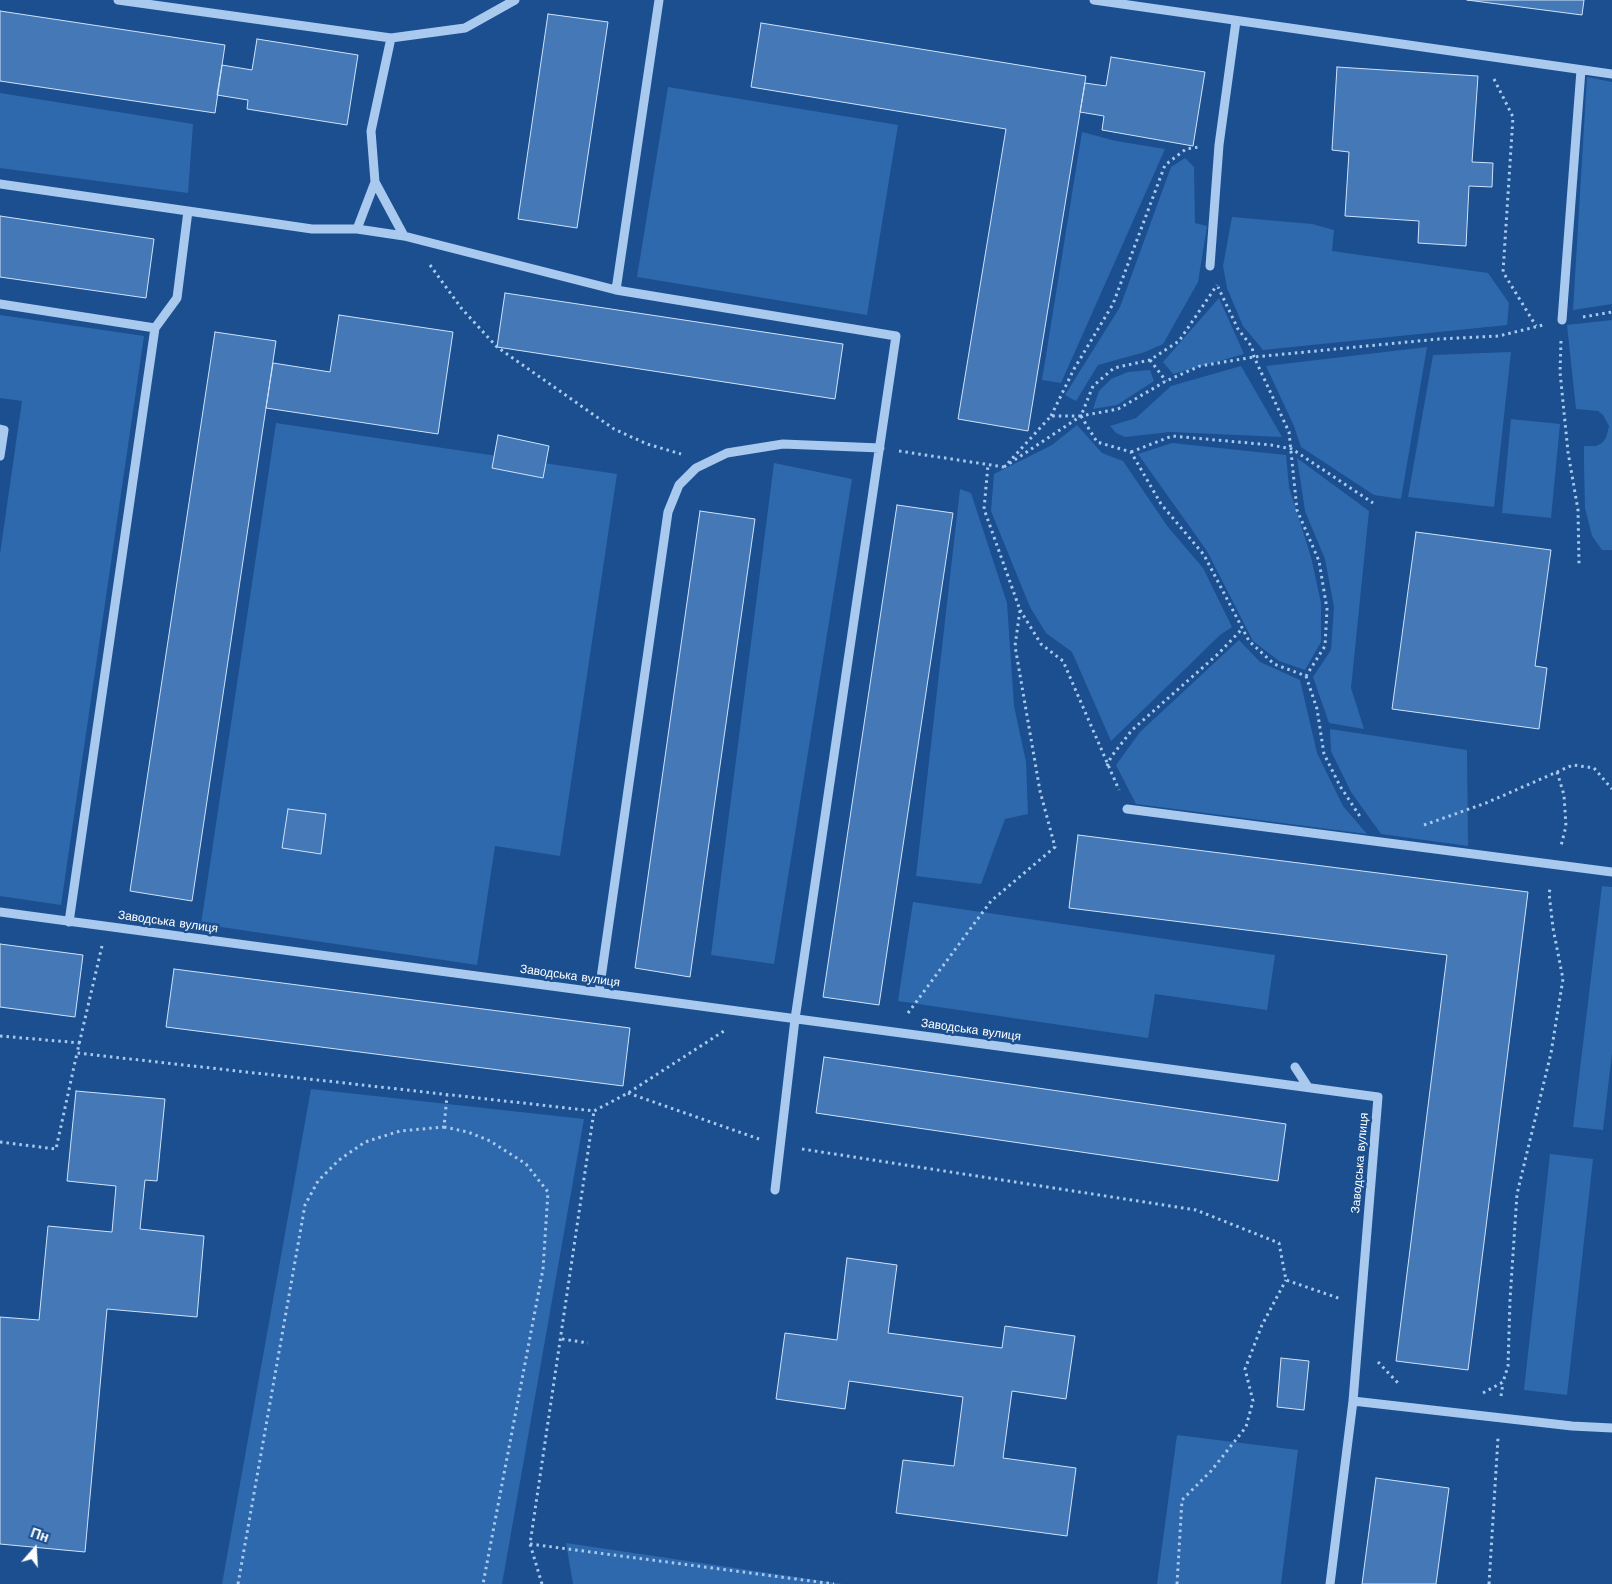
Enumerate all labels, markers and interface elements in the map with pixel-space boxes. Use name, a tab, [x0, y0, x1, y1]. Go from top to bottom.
street label: Заводська вулиця	[117, 908, 219, 936]
street label: Заводська вулиця	[519, 962, 621, 990]
street label: Заводська вулиця	[920, 1016, 1022, 1044]
street label: Заводська вулиця	[1348, 1112, 1372, 1214]
north arrow	[10, 1524, 60, 1574]
text: Пн	[29, 1524, 51, 1545]

